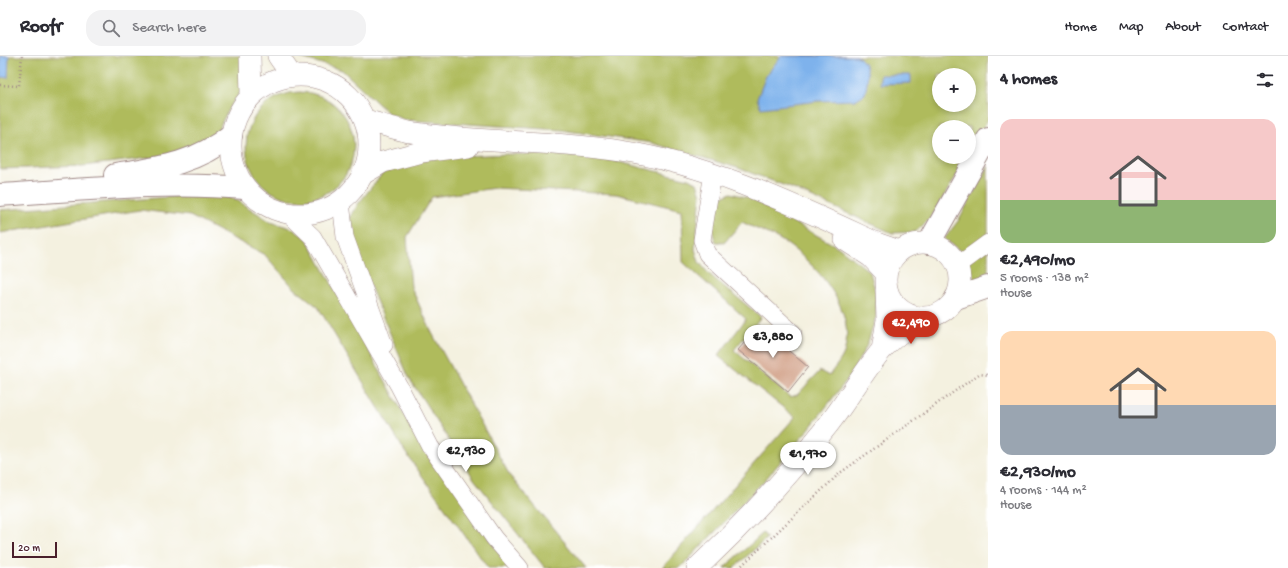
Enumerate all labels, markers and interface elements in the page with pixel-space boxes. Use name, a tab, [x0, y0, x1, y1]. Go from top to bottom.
search box	[86, 10, 366, 46]
text: Roofr	[20, 16, 62, 39]
icon: search	[100, 17, 122, 39]
text: Search here	[132, 19, 206, 37]
text: Home	[1065, 19, 1097, 36]
text: Map	[1119, 19, 1143, 36]
text: About	[1165, 19, 1201, 36]
text: Contact	[1223, 19, 1268, 36]
map controls	[932, 68, 976, 164]
button: +	[932, 68, 976, 112]
icon: filters	[1254, 69, 1276, 91]
text: 4 homes	[1000, 70, 1057, 90]
button: −	[932, 120, 976, 164]
icon: home	[1102, 145, 1174, 217]
text: €2,490/mo	[1000, 251, 1075, 271]
text: 5 rooms · 138 m²	[1000, 271, 1089, 286]
text: House	[1000, 286, 1032, 301]
pin: €2,490	[878, 311, 944, 345]
text: €2,490	[892, 316, 930, 331]
pin: €3,880	[740, 325, 806, 359]
text: €3,880	[753, 330, 793, 345]
icon: home	[1102, 357, 1174, 429]
pin: €2,930	[433, 439, 499, 473]
pin: €1,970	[775, 442, 841, 476]
text: €2,930	[447, 444, 485, 459]
text: €1,970	[789, 447, 827, 462]
text: €2,930/mo	[1000, 463, 1076, 483]
text: 4 rooms · 144 m²	[1000, 483, 1087, 498]
text: House	[1000, 498, 1032, 513]
scale bar	[12, 540, 57, 559]
text: 20 m	[18, 543, 40, 555]

